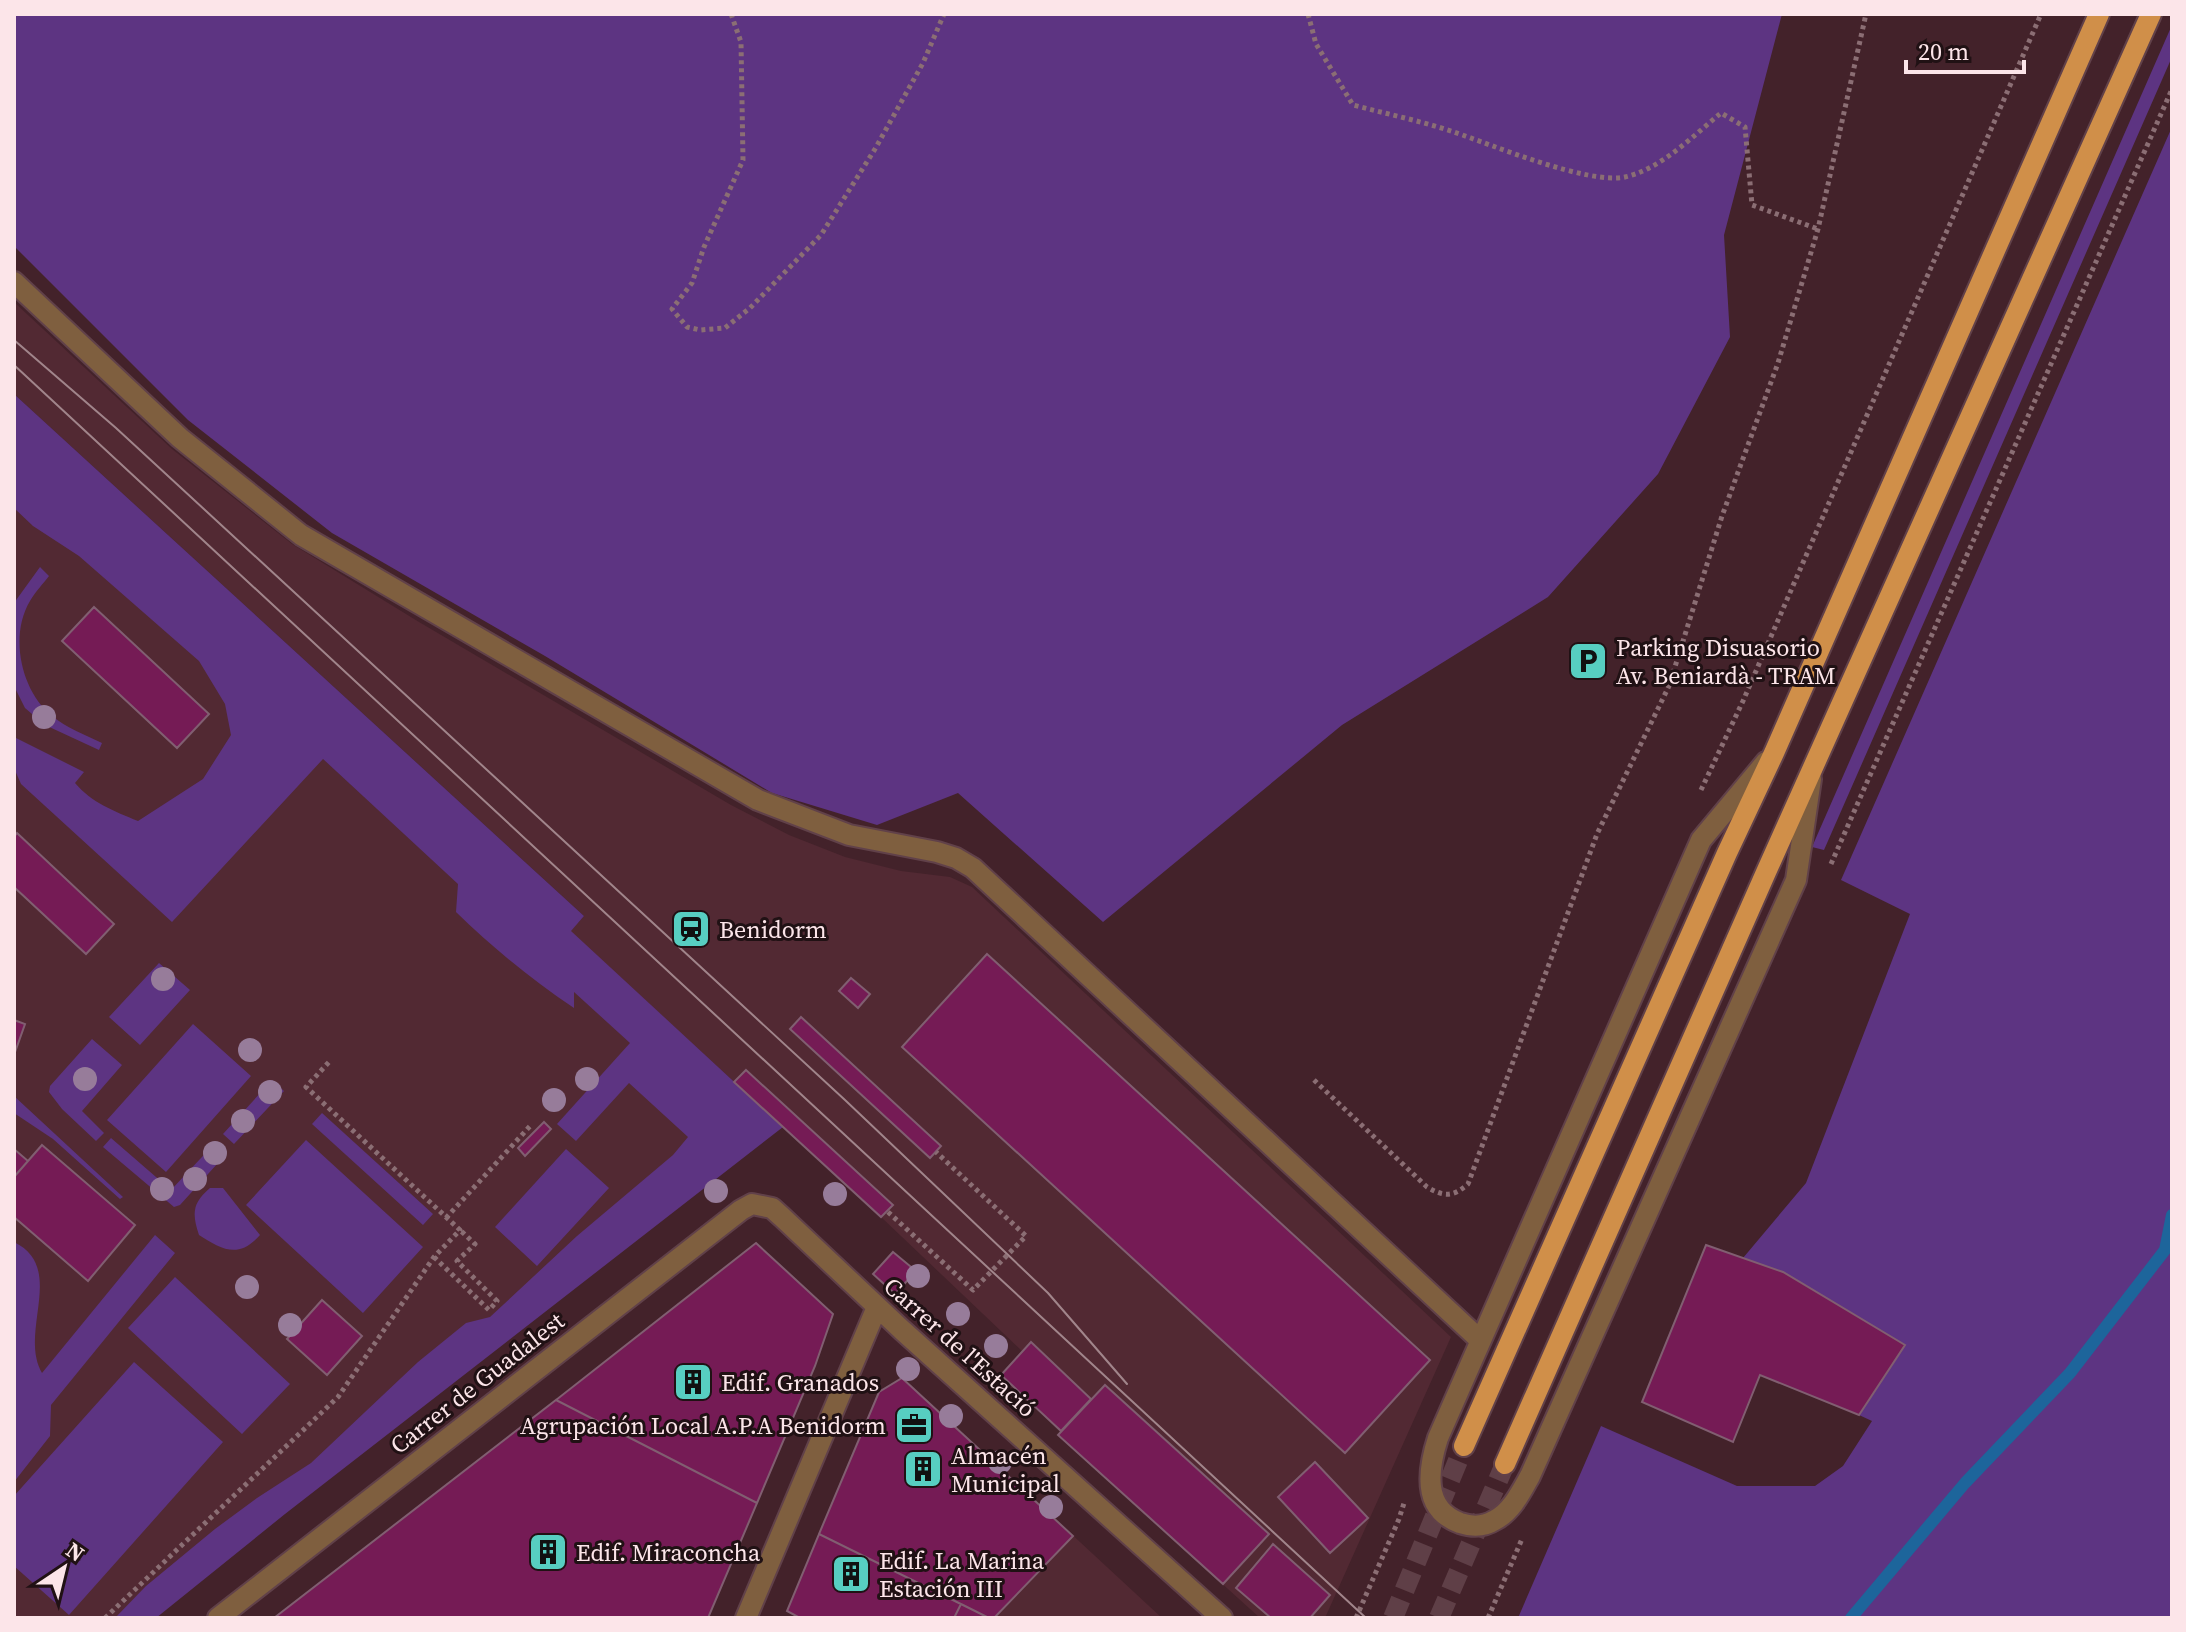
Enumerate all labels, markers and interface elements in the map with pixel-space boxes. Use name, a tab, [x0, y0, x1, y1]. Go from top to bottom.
scale bar	[1906, 24, 2024, 74]
text: 20 m	[1918, 35, 1969, 68]
place label: Parking Disuasorio Av. Beniardà - TRAM	[1616, 631, 1836, 692]
parking icon: Parking Disuasorio Av. Beniardà - TRAM	[1567, 640, 1609, 682]
station icon: Benidorm	[670, 908, 712, 950]
place label: Benidorm	[719, 913, 827, 946]
street label: Carrer de l'Estació	[877, 1270, 1043, 1424]
street label: Carrer de Guadalest	[383, 1304, 571, 1461]
building icon: Edif. Granados	[672, 1361, 714, 1403]
place label: Edif. Granados	[721, 1366, 879, 1399]
office icon: Agrupación Local A.P.A Benidorm	[893, 1404, 935, 1446]
place label: Agrupación Local A.P.A Benidorm	[520, 1409, 886, 1442]
place label: Almacén Municipal	[951, 1439, 1060, 1500]
building icon: Almacén Municipal	[902, 1448, 944, 1490]
north arrow	[24, 1528, 104, 1608]
building icon: Edif. Miraconcha	[527, 1531, 569, 1573]
text: N	[60, 1535, 91, 1569]
place label: Edif. Miraconcha	[576, 1536, 761, 1569]
place label: Edif. La Marina Estación III	[879, 1544, 1045, 1605]
building icon: Edif. La Marina Estación III	[830, 1553, 872, 1595]

